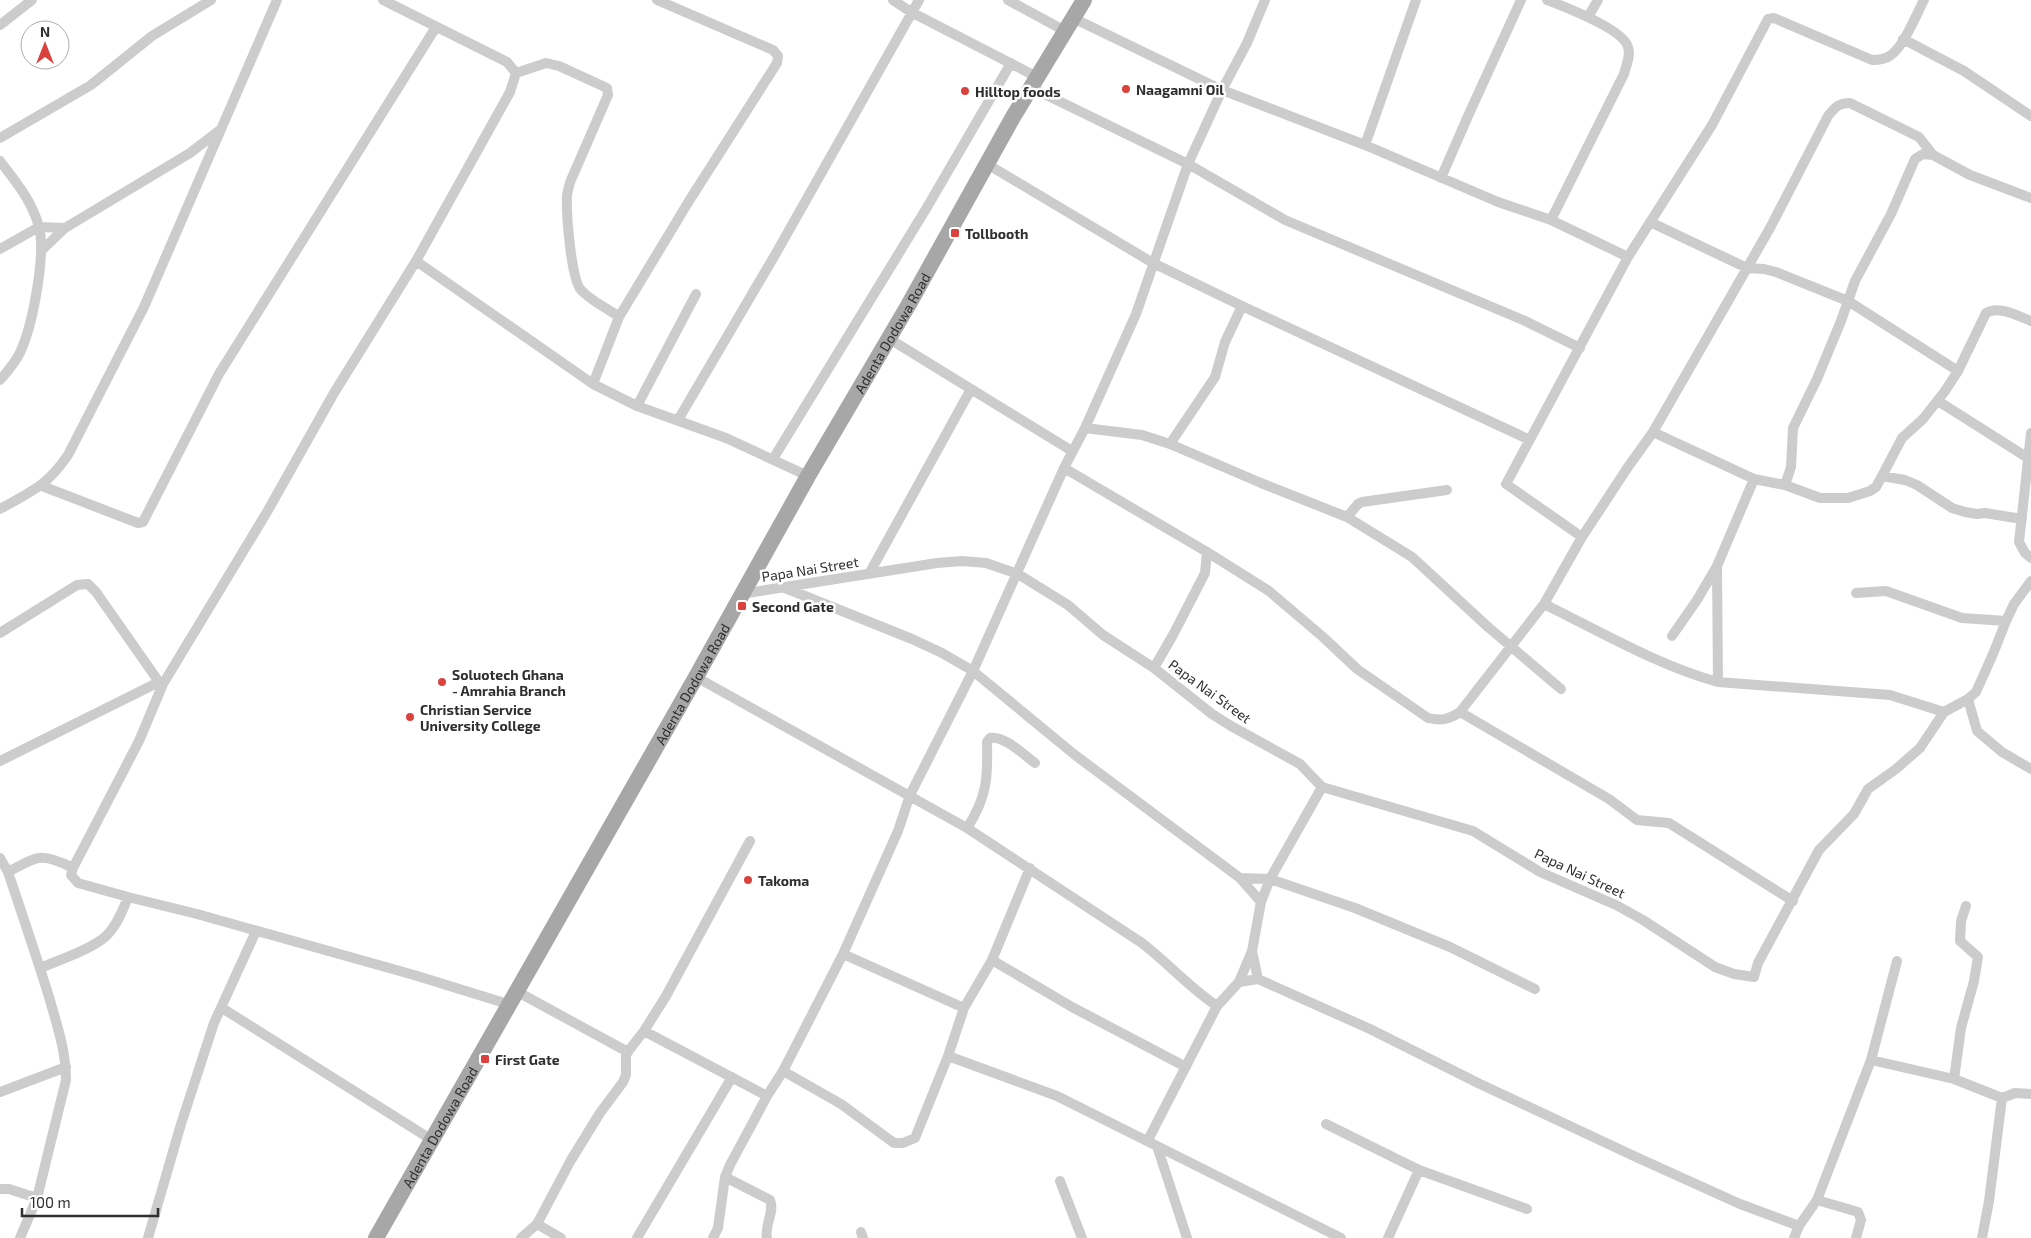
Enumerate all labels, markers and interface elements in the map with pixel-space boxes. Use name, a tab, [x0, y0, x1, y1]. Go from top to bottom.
north arrow	[20, 20, 70, 70]
text: N	[40, 23, 50, 40]
place label: Naagamni Oil	[1136, 81, 1224, 98]
place label: Hilltop foods	[975, 83, 1061, 100]
marker: Naagamni Oil	[1120, 83, 1132, 95]
marker: Hilltop foods	[959, 85, 971, 97]
place label: Tollbooth	[965, 225, 1028, 242]
marker: Tollbooth	[949, 227, 961, 239]
street label: Adenta Dodowa Road	[850, 269, 933, 396]
street label: Papa Nai Street	[760, 553, 860, 585]
place label: Second Gate	[752, 598, 834, 615]
marker: Second Gate	[736, 600, 748, 612]
street label: Adenta Dodowa Road	[651, 620, 733, 747]
street label: Papa Nai Street	[1165, 655, 1255, 727]
place label: Soluotech Ghana - Amrahia Branch	[452, 666, 566, 699]
marker: Soluotech Ghana - Amrahia Branch	[436, 676, 448, 688]
place label: Christian Service University College	[420, 701, 541, 734]
marker: Christian Service University College	[404, 711, 416, 723]
street label: Papa Nai Street	[1532, 845, 1628, 901]
place label: Takoma	[758, 872, 809, 889]
marker: Takoma	[742, 874, 754, 886]
place label: First Gate	[495, 1051, 560, 1068]
marker: First Gate	[479, 1053, 491, 1065]
street label: Adenta Dodowa Road	[398, 1063, 481, 1190]
scale bar	[22, 1186, 159, 1218]
text: 100 m	[30, 1193, 71, 1211]

